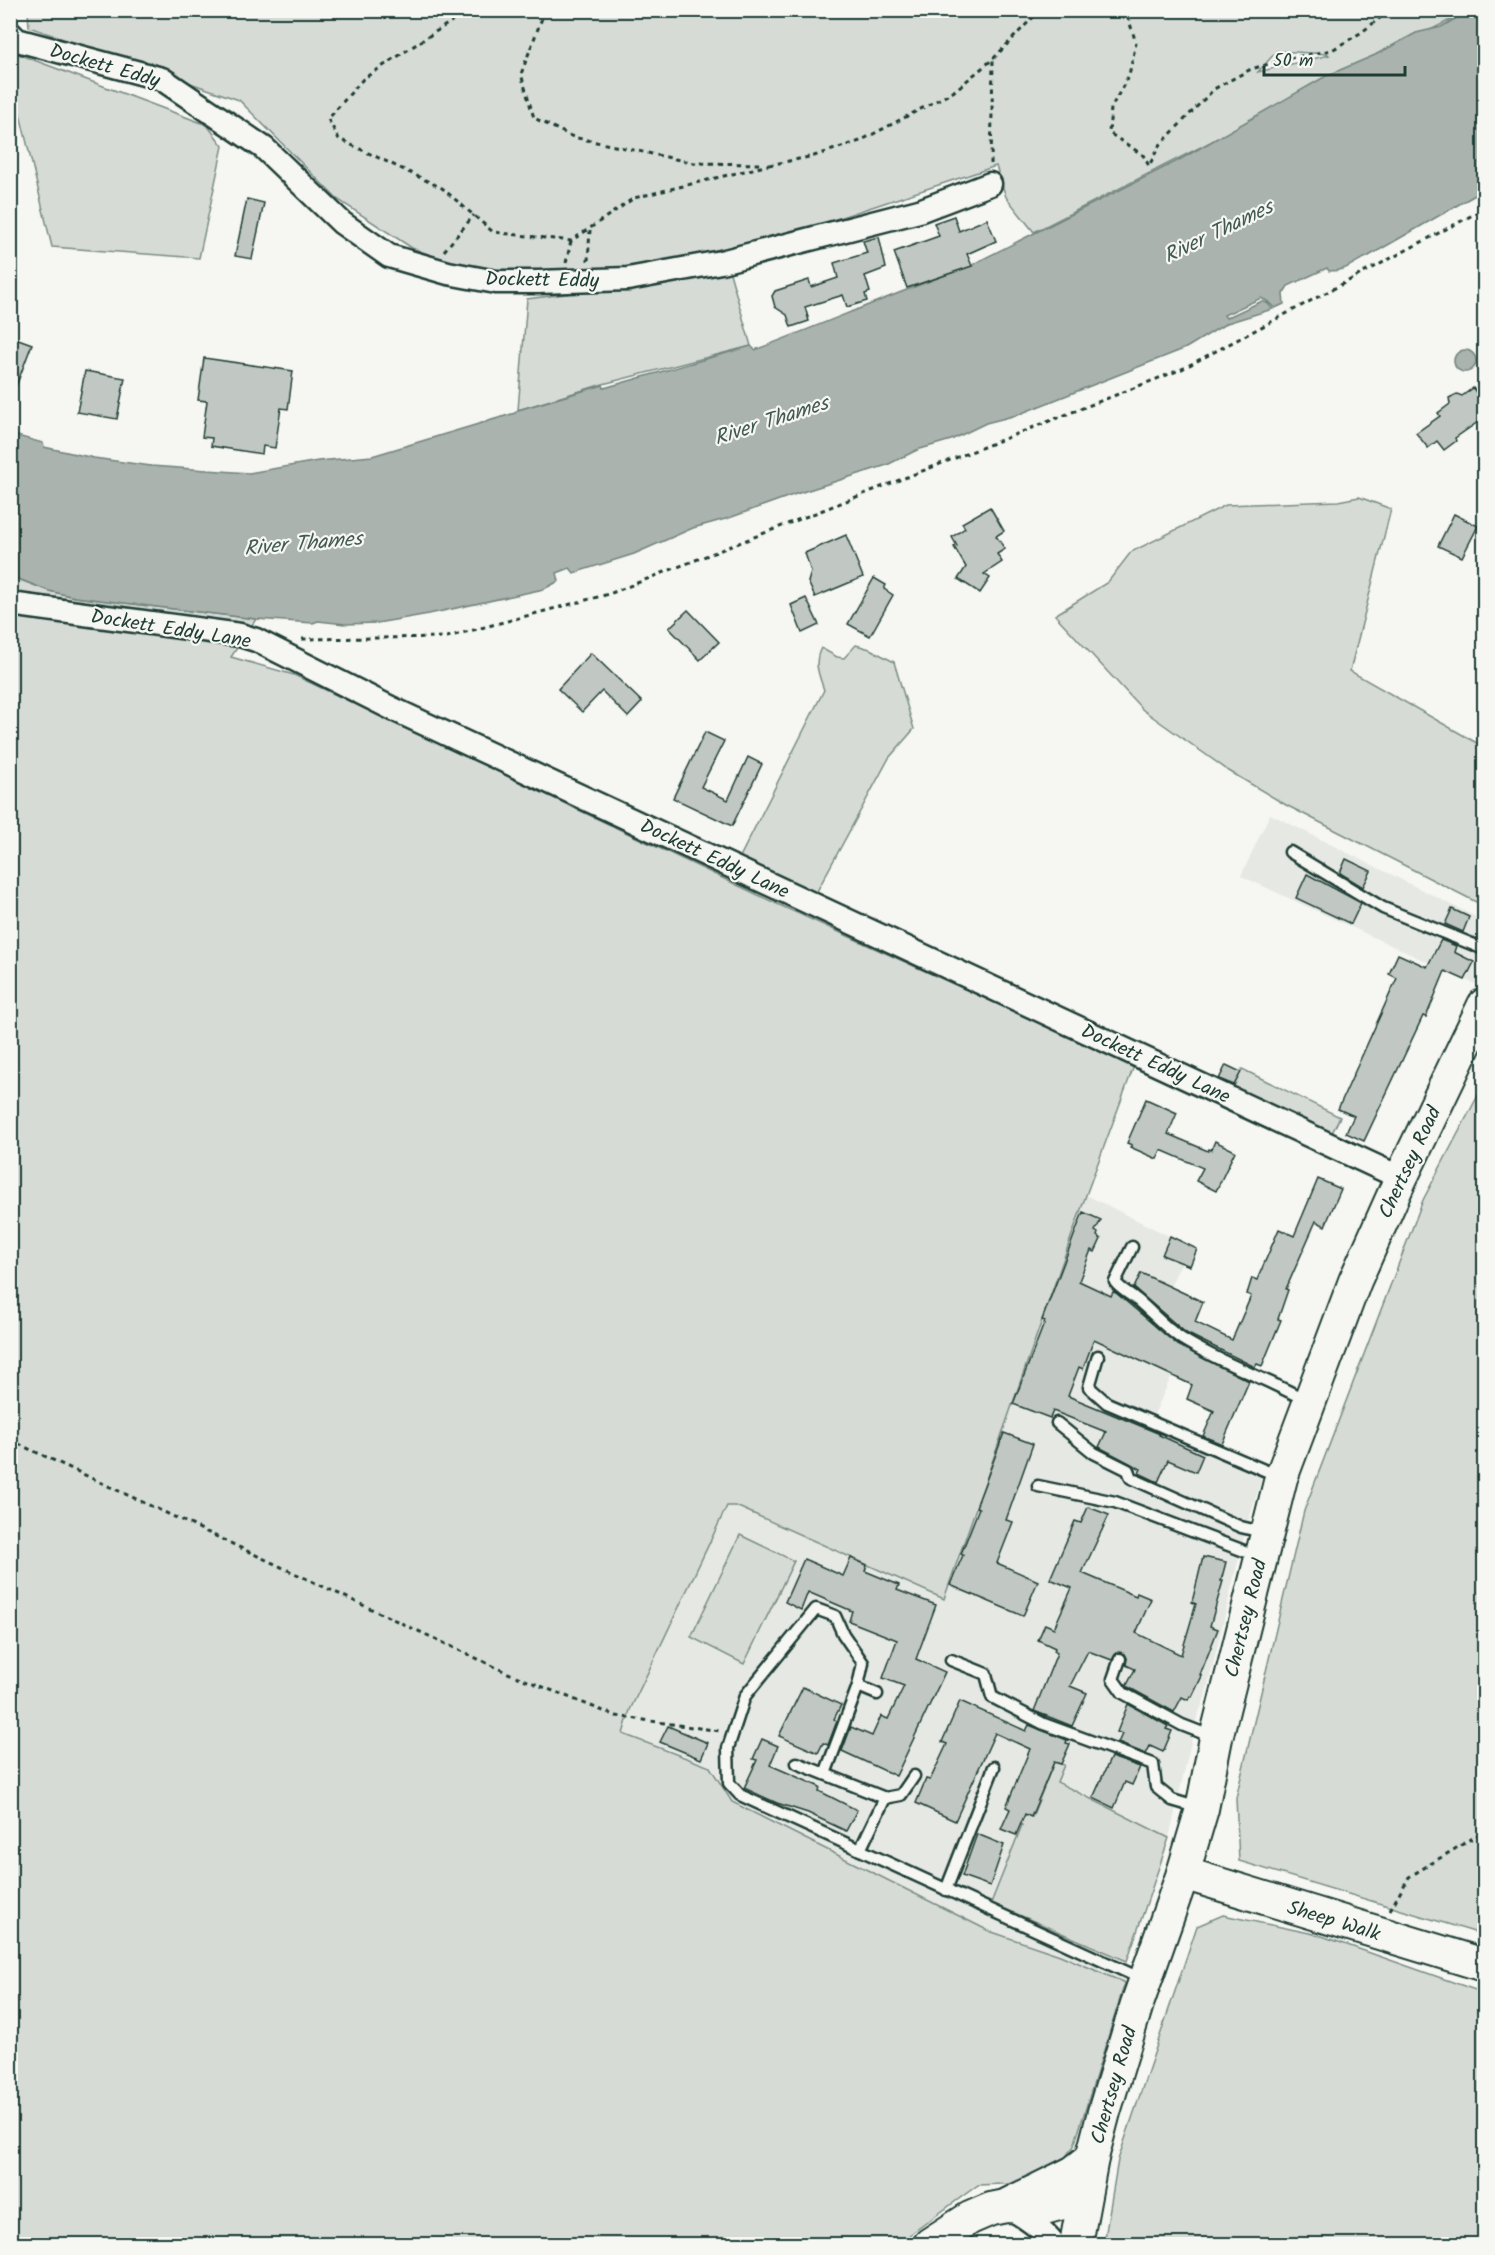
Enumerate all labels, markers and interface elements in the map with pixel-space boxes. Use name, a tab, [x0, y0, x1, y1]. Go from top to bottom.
street label: Dockett Eddy	[45, 36, 164, 98]
scale bar	[1264, 39, 1405, 77]
text: 50 m	[1273, 47, 1313, 76]
water label: River Thames	[1158, 191, 1281, 273]
street label: Dockett Eddy	[485, 264, 600, 298]
water label: River Thames	[710, 387, 835, 455]
water label: River Thames	[243, 523, 366, 566]
street label: Dockett Eddy Lane	[88, 602, 253, 658]
street label: Dockett Eddy Lane	[634, 811, 794, 908]
street label: Dockett Eddy Lane	[1075, 1016, 1235, 1113]
street label: Chertsey Road	[1371, 1100, 1451, 1224]
street label: Chertsey Road	[1217, 1555, 1277, 1681]
street label: Sheep Walk	[1283, 1893, 1385, 1951]
street label: Chertsey Road	[1083, 2022, 1147, 2148]

